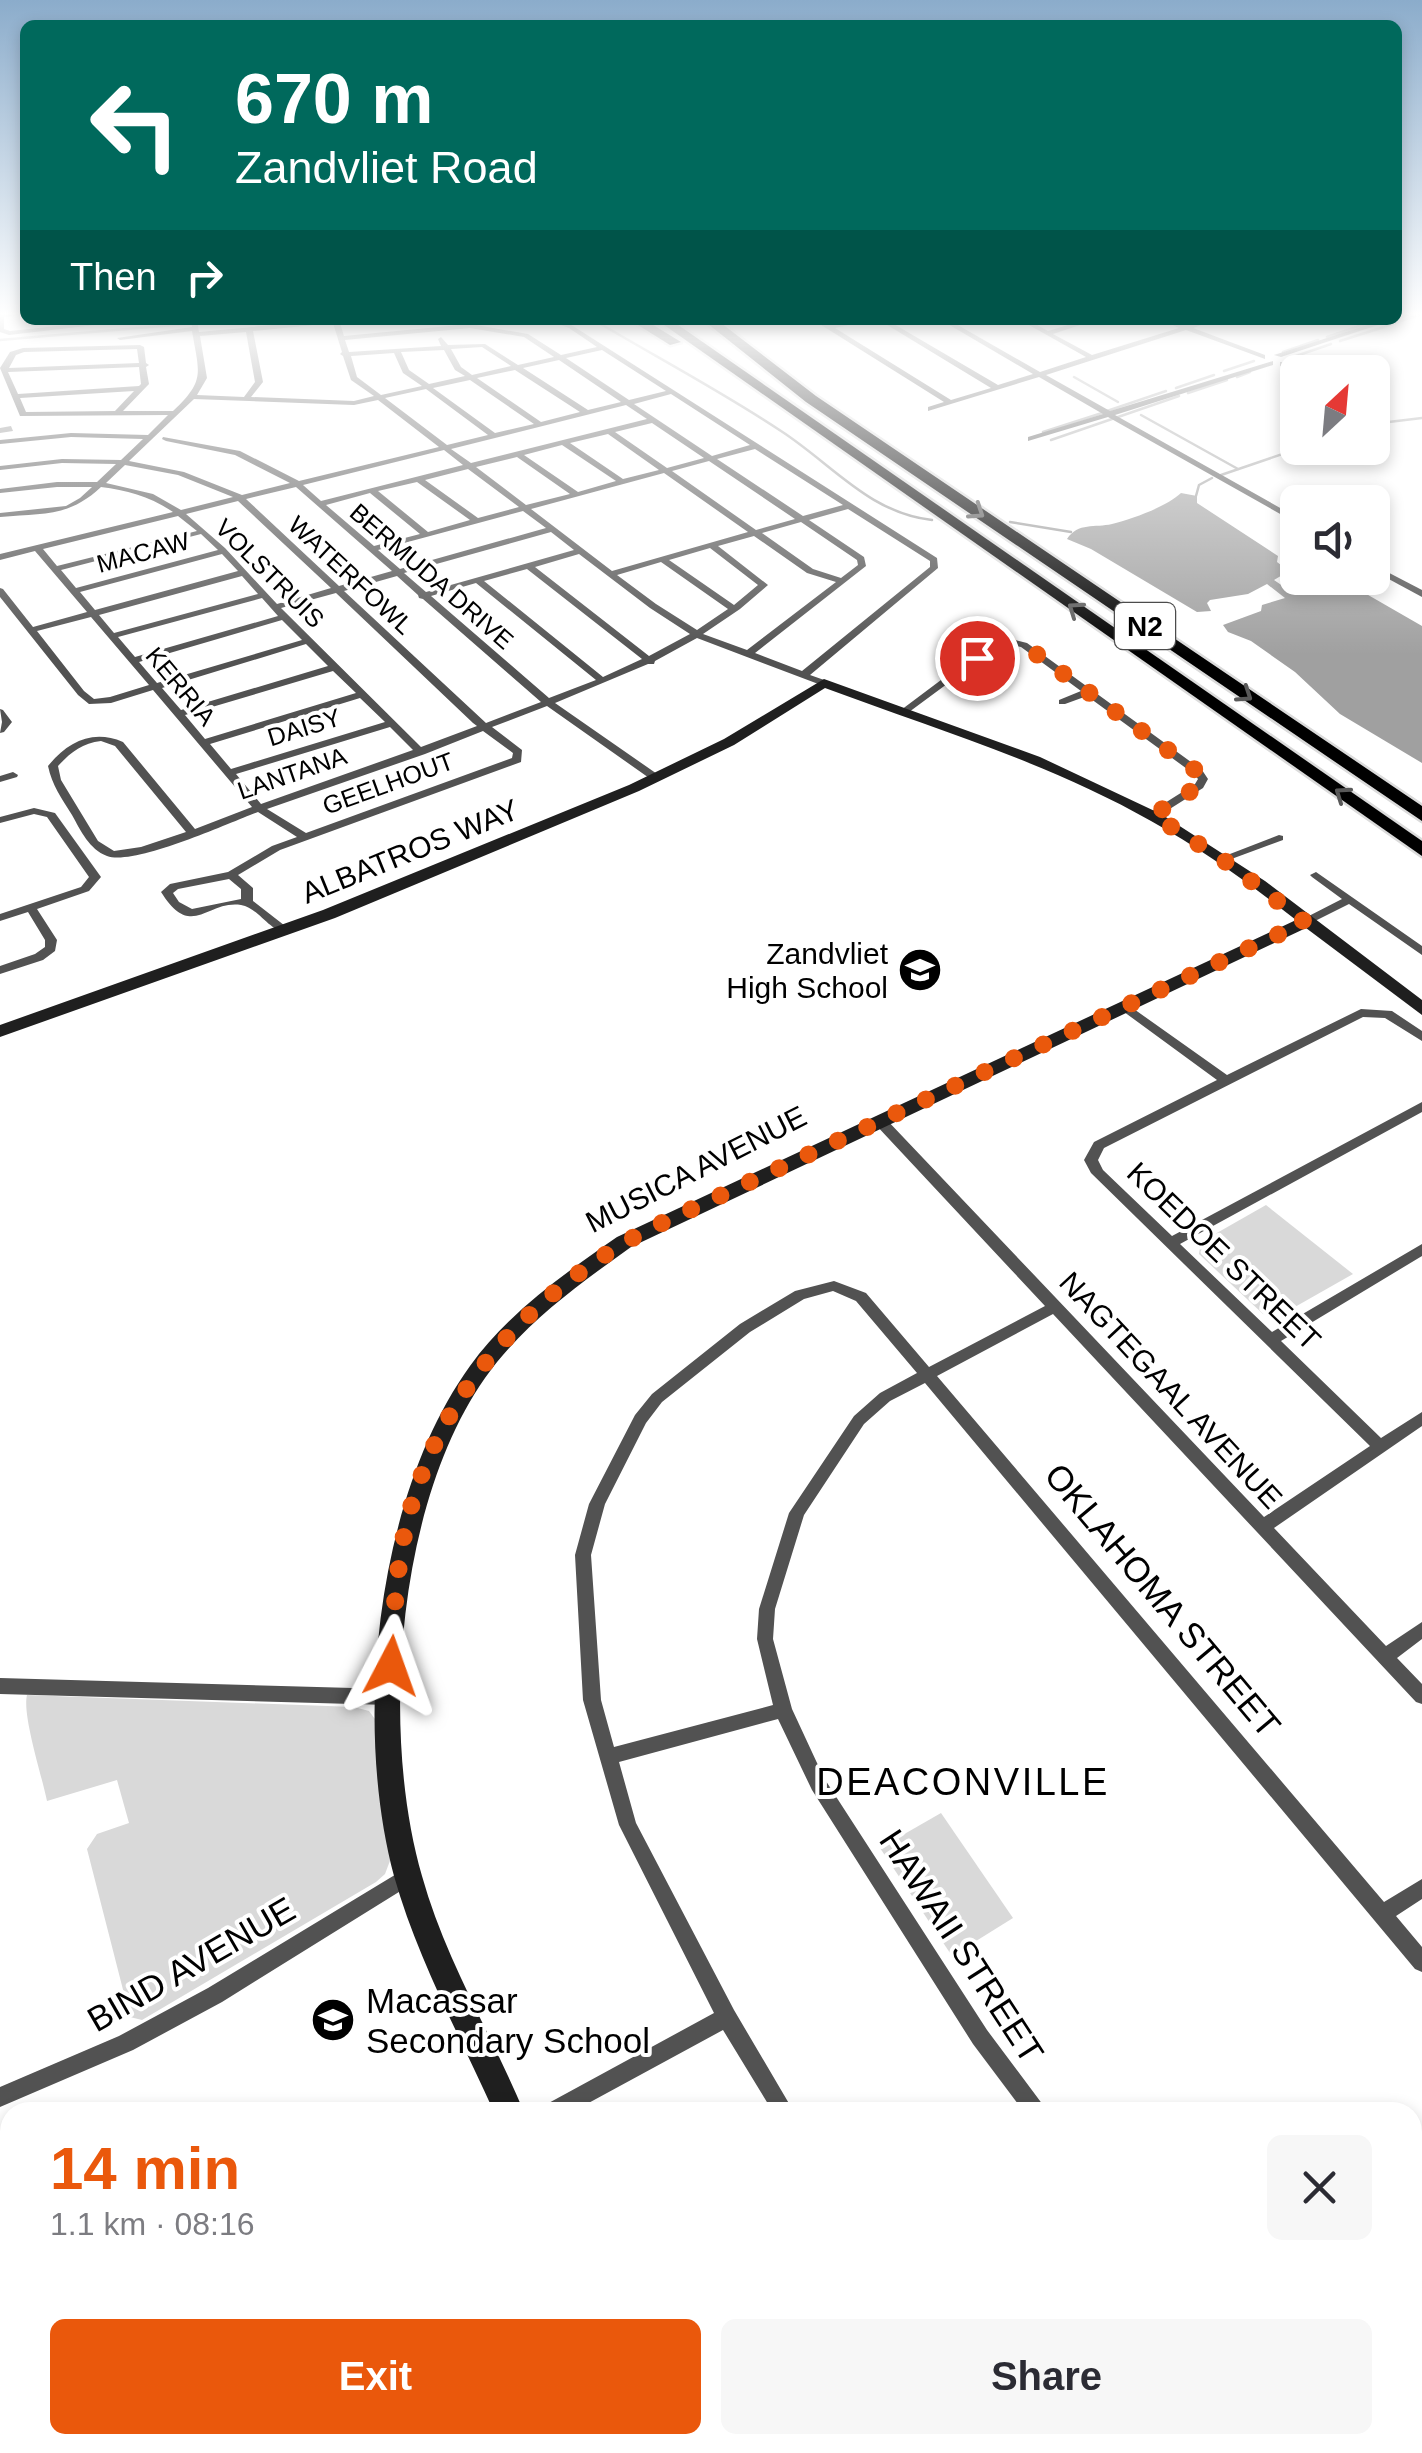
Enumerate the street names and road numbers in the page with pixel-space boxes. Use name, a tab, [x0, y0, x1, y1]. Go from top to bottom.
street label: BERMUDA DRIVE	[345, 498, 519, 654]
street label: WATERFOWL	[283, 510, 419, 640]
street label: VOLSTRUIS	[210, 513, 330, 633]
street label: MACAW	[94, 526, 193, 578]
road number: N2	[1115, 603, 1175, 649]
street label: KERRIA	[140, 641, 222, 731]
street label: DAISY	[264, 703, 344, 751]
street label: LANTANA	[234, 741, 351, 805]
street label: GEELHOUT	[319, 746, 457, 820]
street label: ALBATROS WAY	[297, 792, 523, 910]
street label: MUSICA AVENUE	[580, 1099, 812, 1239]
street label: KOEDOE STREET	[1121, 1156, 1327, 1356]
street label: NAGTEGAAL AVENUE	[1053, 1265, 1289, 1515]
street label: OKLAHOMA STREET	[1037, 1456, 1289, 1744]
street label: HAWAII STREET	[872, 1822, 1052, 2070]
street label: BIND AVENUE	[80, 1889, 302, 2039]

